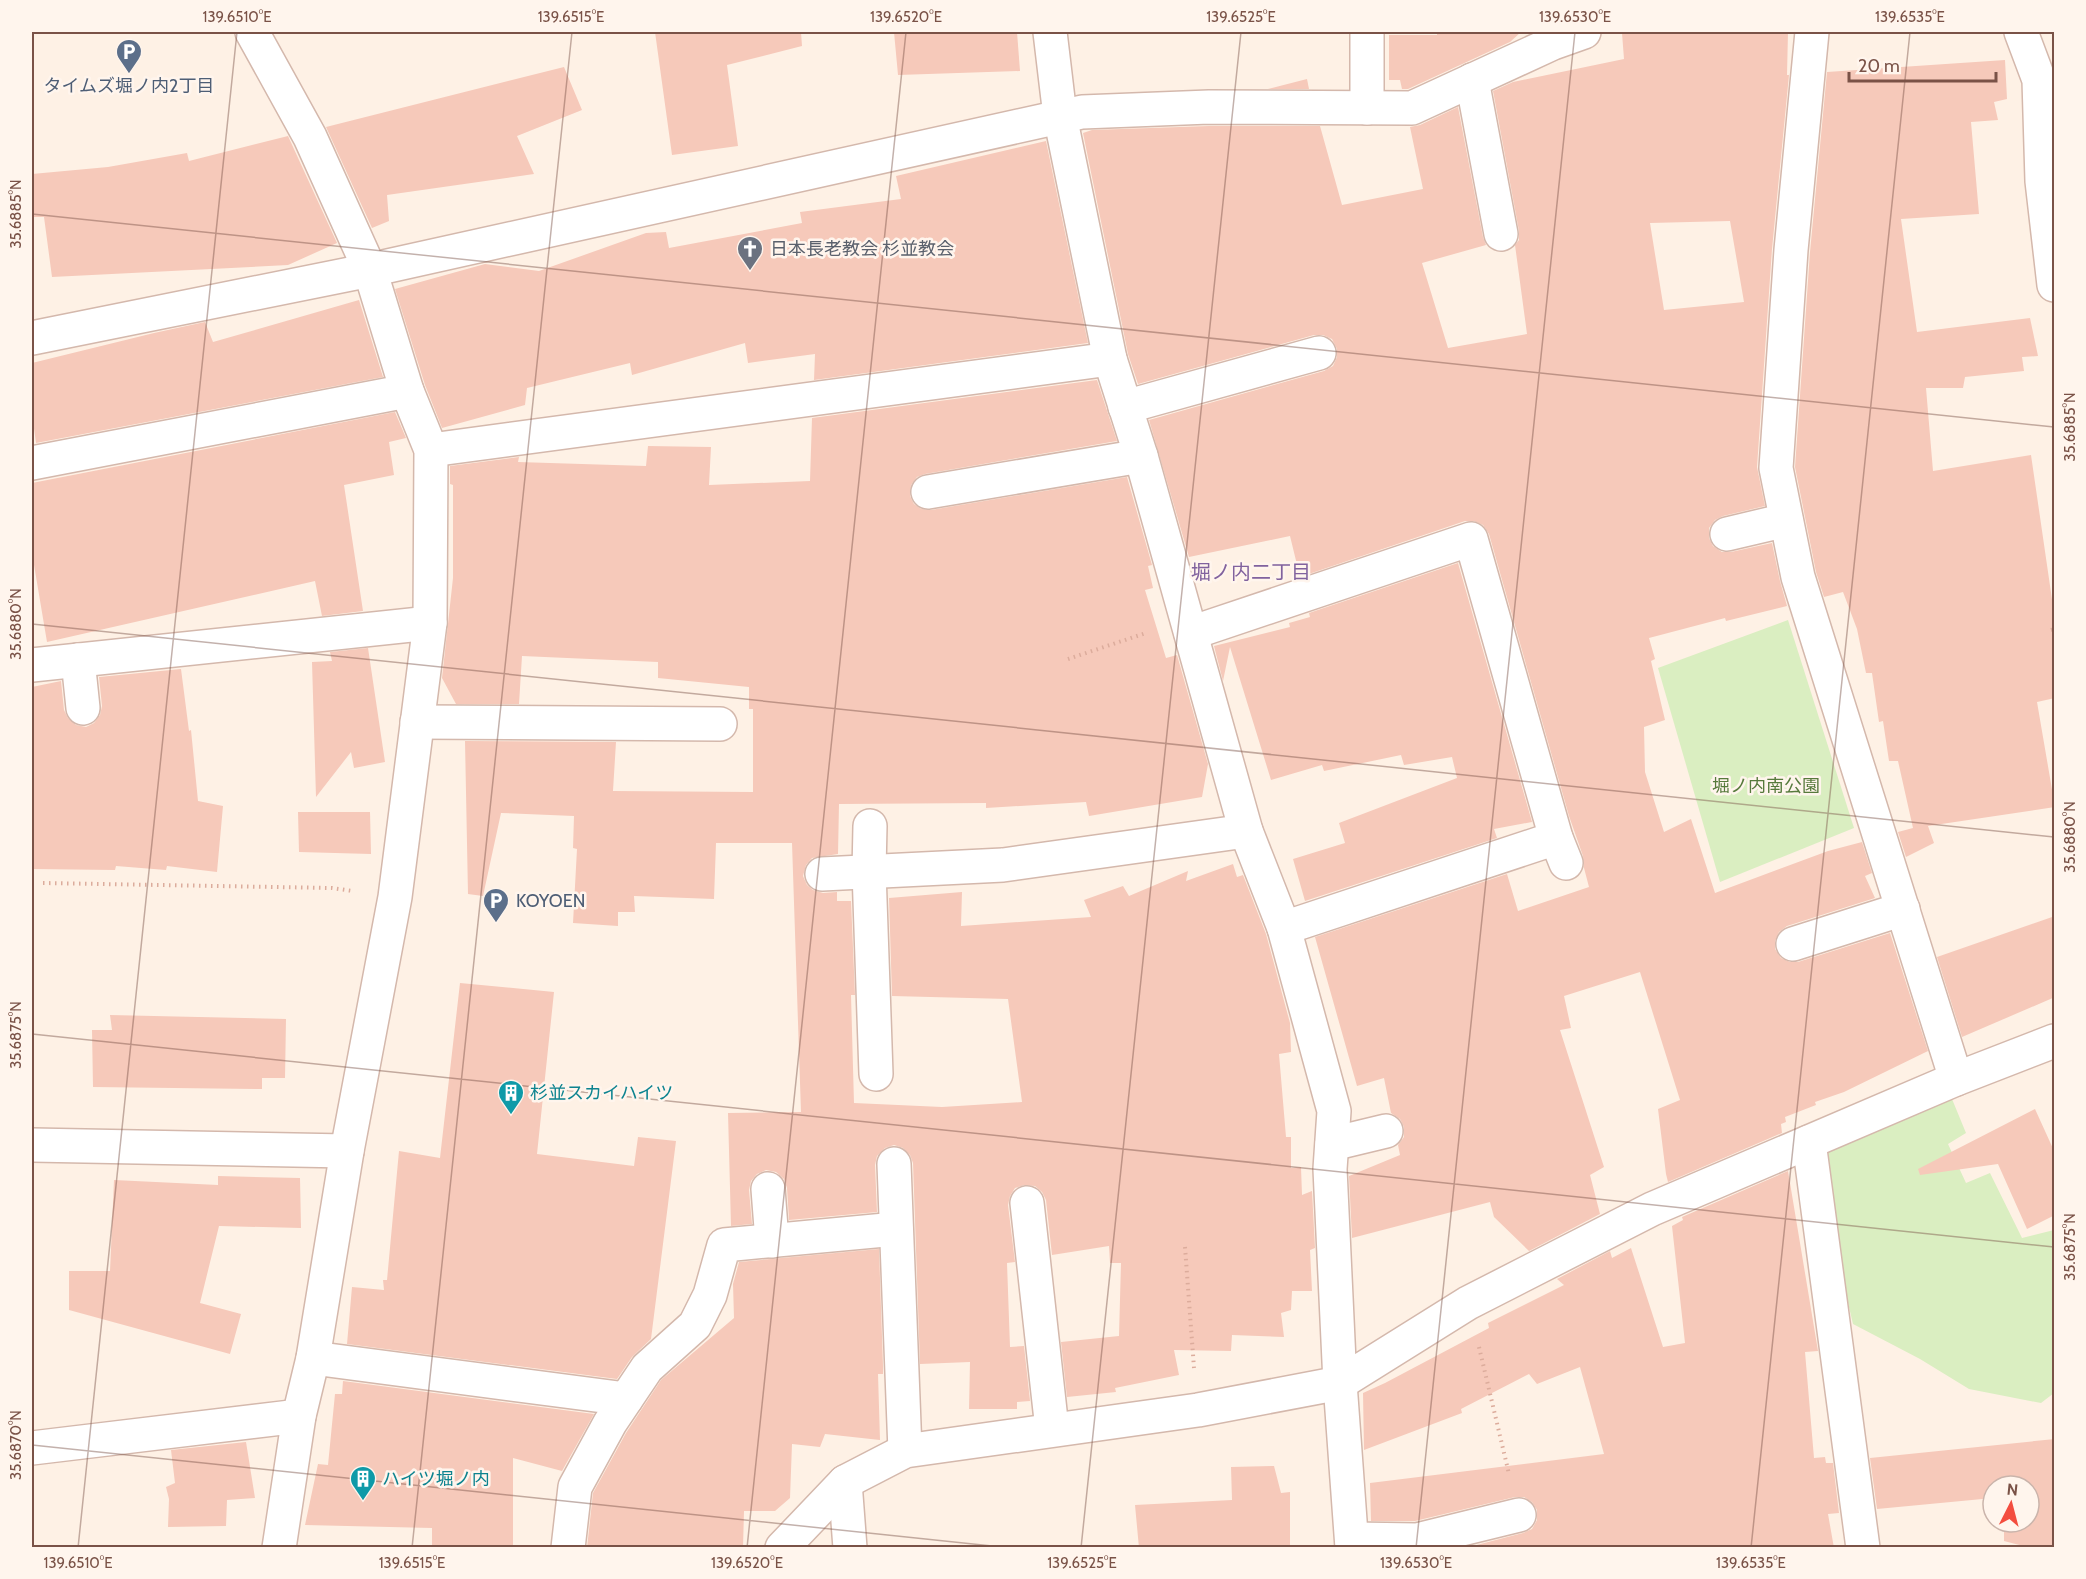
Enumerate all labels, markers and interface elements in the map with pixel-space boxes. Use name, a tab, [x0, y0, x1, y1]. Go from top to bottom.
text: 139.6510°E	[203, 8, 272, 26]
text: 139.6515°E	[538, 8, 604, 26]
text: 139.6520°E	[870, 8, 942, 26]
text: 139.6525°E	[1206, 8, 1276, 26]
text: 139.6530°E	[1539, 8, 1611, 26]
text: 139.6535°E	[1875, 8, 1945, 26]
parking icon: タイムズ堀ノ内2丁目	[114, 37, 144, 75]
scale bar	[1849, 45, 1996, 83]
text: 20 m	[1858, 55, 1900, 77]
place label: タイムズ堀ノ内2丁目	[43, 75, 215, 97]
text: 35.6885°N	[7, 179, 25, 249]
church icon: 日本長老教会 杉並教会	[735, 234, 765, 272]
place label: 日本長老教会 杉並教会	[770, 238, 954, 260]
text: 35.6885°N	[2061, 392, 2079, 462]
district label: 堀ノ内二丁目	[1191, 560, 1311, 584]
text: 35.6880°N	[7, 588, 25, 660]
park label: 堀ノ内南公園	[1712, 775, 1820, 797]
text: 35.6880°N	[2061, 801, 2079, 873]
parking icon: KOYOEN	[481, 886, 511, 924]
place label: KOYOEN	[516, 890, 585, 912]
text: 35.6875°N	[7, 1001, 25, 1069]
building icon: 杉並スカイハイツ	[496, 1078, 526, 1116]
place label: 杉並スカイハイツ	[530, 1082, 673, 1104]
text: 35.6875°N	[2061, 1213, 2079, 1281]
text: 35.6870°N	[7, 1410, 25, 1480]
building icon: ハイツ堀ノ内	[348, 1464, 378, 1502]
place label: ハイツ堀ノ内	[382, 1468, 490, 1490]
north arrow	[1981, 1474, 2041, 1534]
text: N	[2006, 1480, 2019, 1500]
text: 139.6510°E	[44, 1554, 113, 1572]
text: 139.6515°E	[379, 1554, 445, 1572]
text: 139.6520°E	[711, 1554, 783, 1572]
text: 139.6525°E	[1047, 1554, 1117, 1572]
text: 139.6530°E	[1380, 1554, 1452, 1572]
text: 139.6535°E	[1716, 1554, 1786, 1572]

